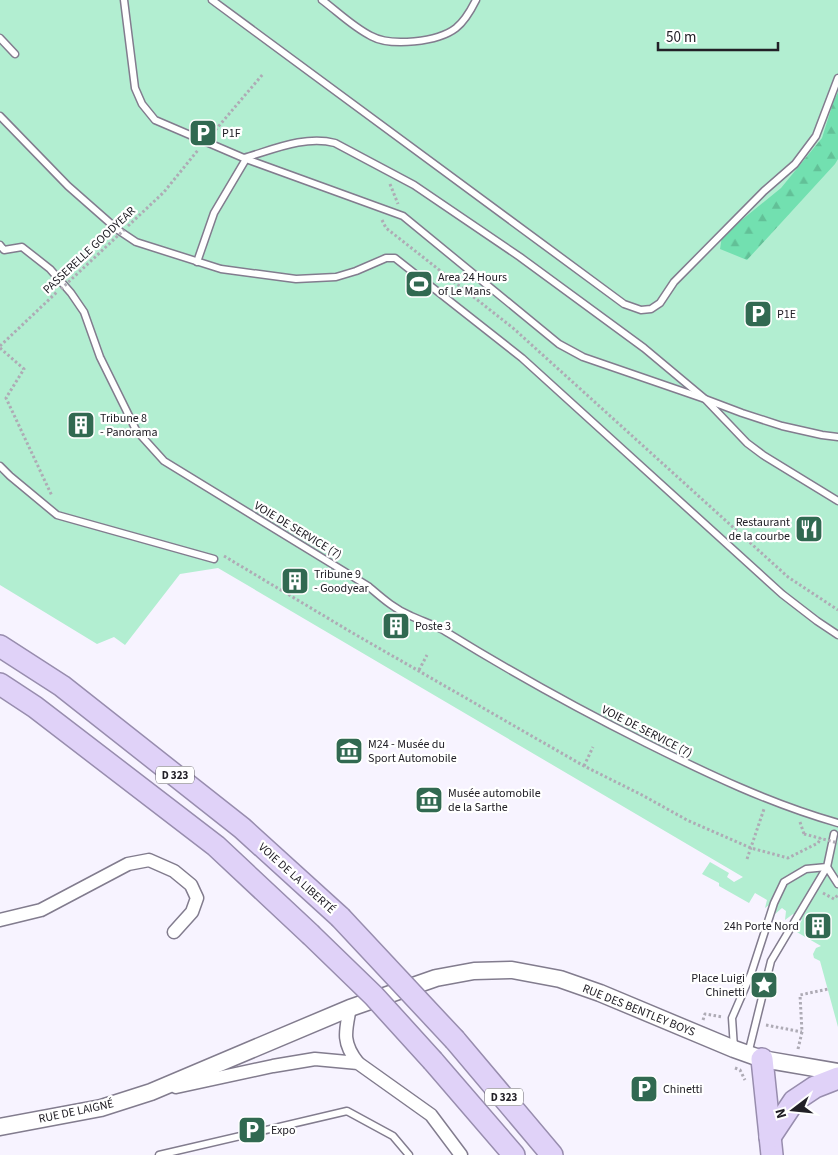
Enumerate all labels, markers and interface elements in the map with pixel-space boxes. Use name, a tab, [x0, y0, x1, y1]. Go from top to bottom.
scale bar	[658, 20, 778, 52]
text: 50 m	[666, 27, 696, 48]
parking icon: P1F	[188, 118, 218, 148]
place label: P1F	[222, 125, 241, 142]
street label: PASSERELLE GOODYEAR	[39, 203, 140, 298]
sports icon: Area 24 Hours of Le Mans	[404, 269, 434, 299]
place label: Area 24 Hours of Le Mans	[438, 269, 507, 300]
parking icon: P1E	[743, 299, 773, 329]
place label: P1E	[777, 306, 796, 323]
building icon: Tribune 8 - Panorama	[66, 410, 96, 440]
place label: Tribune 8 - Panorama	[100, 410, 157, 441]
street label: VOIE DE SERVICE (7)	[251, 497, 345, 563]
place label: Restaurant de la courbe	[728, 514, 790, 545]
restaurant icon: Restaurant de la courbe	[794, 514, 824, 544]
building icon: Tribune 9 - Goodyear	[280, 566, 310, 596]
place label: Tribune 9 - Goodyear	[314, 566, 370, 597]
building icon: Poste 3	[381, 611, 411, 641]
place label: Poste 3	[415, 618, 451, 635]
street label: VOIE DE SERVICE (7)	[598, 701, 695, 762]
museum icon: M24 - Musée du Sport Automobile	[334, 736, 364, 766]
place label: M24 - Musée du Sport Automobile	[368, 736, 457, 767]
road number: D 323	[156, 766, 194, 784]
museum icon: Musée automobile de la Sarthe	[414, 785, 444, 815]
place label: Musée automobile de la Sarthe	[448, 785, 541, 816]
street label: VOIE DE LA LIBERTÉ	[254, 839, 339, 918]
building icon: 24h Porte Nord	[803, 911, 833, 941]
place label: 24h Porte Nord	[724, 918, 799, 935]
place label: Place Luigi Chinetti	[691, 970, 745, 1001]
place icon: Place Luigi Chinetti	[749, 970, 779, 1000]
street label: RUE DES BENTLEY BOYS	[580, 980, 698, 1041]
parking icon: Chinetti	[629, 1074, 659, 1104]
place label: Chinetti	[663, 1081, 703, 1098]
north arrow	[768, 1085, 818, 1135]
road number: D 323	[485, 1088, 523, 1106]
street label: RUE DE LAIGNÉ	[37, 1095, 115, 1128]
text: N	[771, 1106, 792, 1121]
parking icon: Expo	[237, 1115, 267, 1145]
place label: Expo	[271, 1122, 295, 1139]

